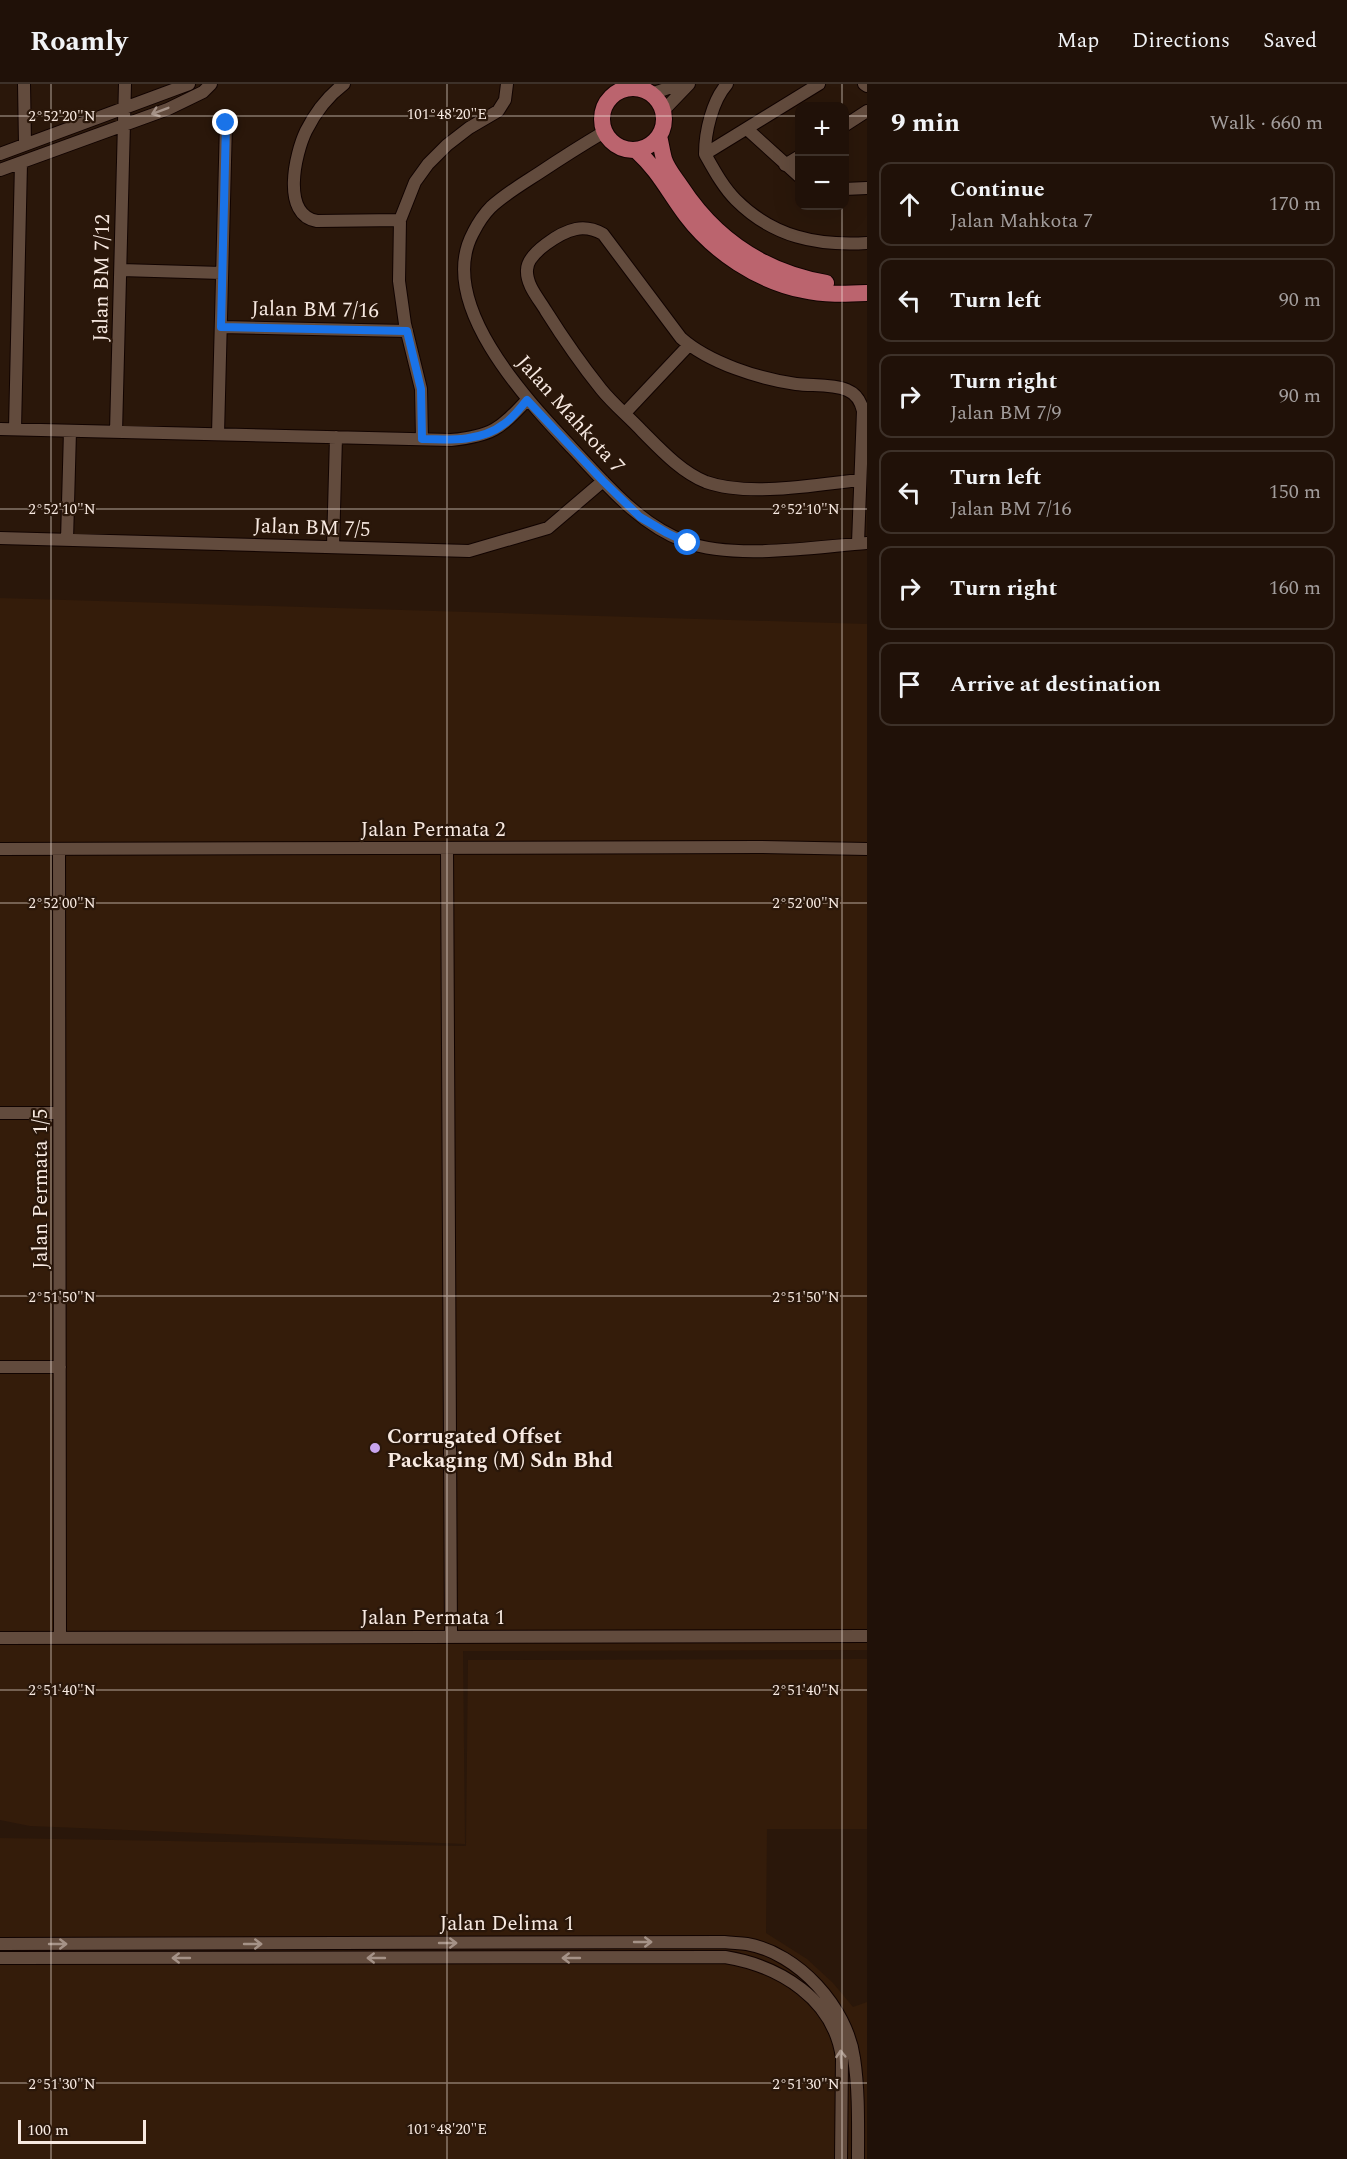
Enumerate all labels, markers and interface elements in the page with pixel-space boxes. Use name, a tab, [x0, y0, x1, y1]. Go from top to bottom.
text: Roamly	[30, 20, 128, 63]
text: Map	[1057, 25, 1099, 57]
text: Directions	[1132, 25, 1230, 57]
text: Saved	[1263, 25, 1317, 57]
map controls	[795, 102, 849, 210]
button: +	[795, 102, 849, 156]
text: 101°48'20"E	[407, 103, 487, 126]
text: 9 min	[891, 103, 960, 143]
text: 2°52'20"N	[28, 105, 96, 128]
one-way arrow	[151, 107, 170, 118]
text: Walk · 660 m	[1210, 108, 1323, 138]
route end	[212, 109, 238, 135]
button: −	[795, 156, 849, 210]
text: Continue	[950, 173, 1045, 206]
icon: ahead	[893, 188, 926, 221]
text: 170 m	[1269, 189, 1321, 219]
text: Jalan Mahkota 7	[950, 206, 1093, 236]
street label: Jalan BM 7/12	[85, 214, 119, 342]
icon: left	[893, 284, 926, 317]
text: Turn left	[950, 284, 1042, 317]
text: 90 m	[1279, 285, 1321, 315]
street label: Jalan BM 7/16	[251, 293, 379, 327]
street label: Jalan Mahkota 7	[508, 348, 632, 481]
text: Turn right	[950, 365, 1057, 398]
icon: right	[893, 380, 926, 413]
text: 90 m	[1279, 381, 1321, 411]
text: Jalan BM 7/9	[950, 398, 1062, 428]
text: Turn left	[950, 461, 1042, 494]
icon: left	[893, 476, 926, 509]
text: 150 m	[1269, 477, 1321, 507]
text: Jalan BM 7/16	[950, 494, 1072, 524]
text: 2°52'10"N	[28, 498, 96, 521]
text: 2°52'10"N	[772, 498, 840, 521]
street label: Jalan BM 7/5	[253, 510, 371, 546]
route start	[674, 529, 700, 555]
icon: right	[893, 572, 926, 605]
text: Turn right	[950, 572, 1057, 605]
text: 160 m	[1269, 573, 1321, 603]
icon: arrive	[893, 668, 926, 701]
text: Arrive at destination	[950, 668, 1161, 701]
street label: Jalan Permata 2	[361, 814, 505, 846]
text: 2°52'00"N	[28, 892, 96, 915]
text: 2°52'00"N	[772, 892, 840, 915]
street label: Jalan Permata 1/5	[25, 1109, 57, 1269]
text: 2°51'50"N	[28, 1286, 96, 1309]
text: 2°51'50"N	[772, 1286, 840, 1309]
place label: Corrugated Offset Packaging (M) Sdn Bhd	[387, 1421, 613, 1477]
marker: Corrugated Offset Packaging (M) Sdn Bhd	[368, 1441, 382, 1455]
street label: Jalan Permata 1	[361, 1602, 505, 1634]
text: 2°51'40"N	[28, 1679, 96, 1702]
text: 2°51'40"N	[772, 1679, 840, 1702]
street label: Jalan Delima 1	[440, 1908, 574, 1940]
one-way arrow	[633, 1936, 653, 1948]
one-way arrow	[438, 1937, 458, 1949]
one-way arrow	[48, 1938, 68, 1950]
one-way arrow	[243, 1938, 263, 1950]
one-way arrow	[171, 1952, 191, 1964]
one-way arrow	[366, 1952, 386, 1964]
one-way arrow	[561, 1952, 581, 1964]
one-way arrow	[835, 2049, 846, 2069]
text: 2°51'30"N	[28, 2073, 96, 2096]
text: 2°51'30"N	[772, 2073, 840, 2096]
scale bar	[18, 2117, 146, 2144]
text: 100 m	[27, 2118, 69, 2142]
text: 101°48'20"E	[407, 2118, 487, 2141]

